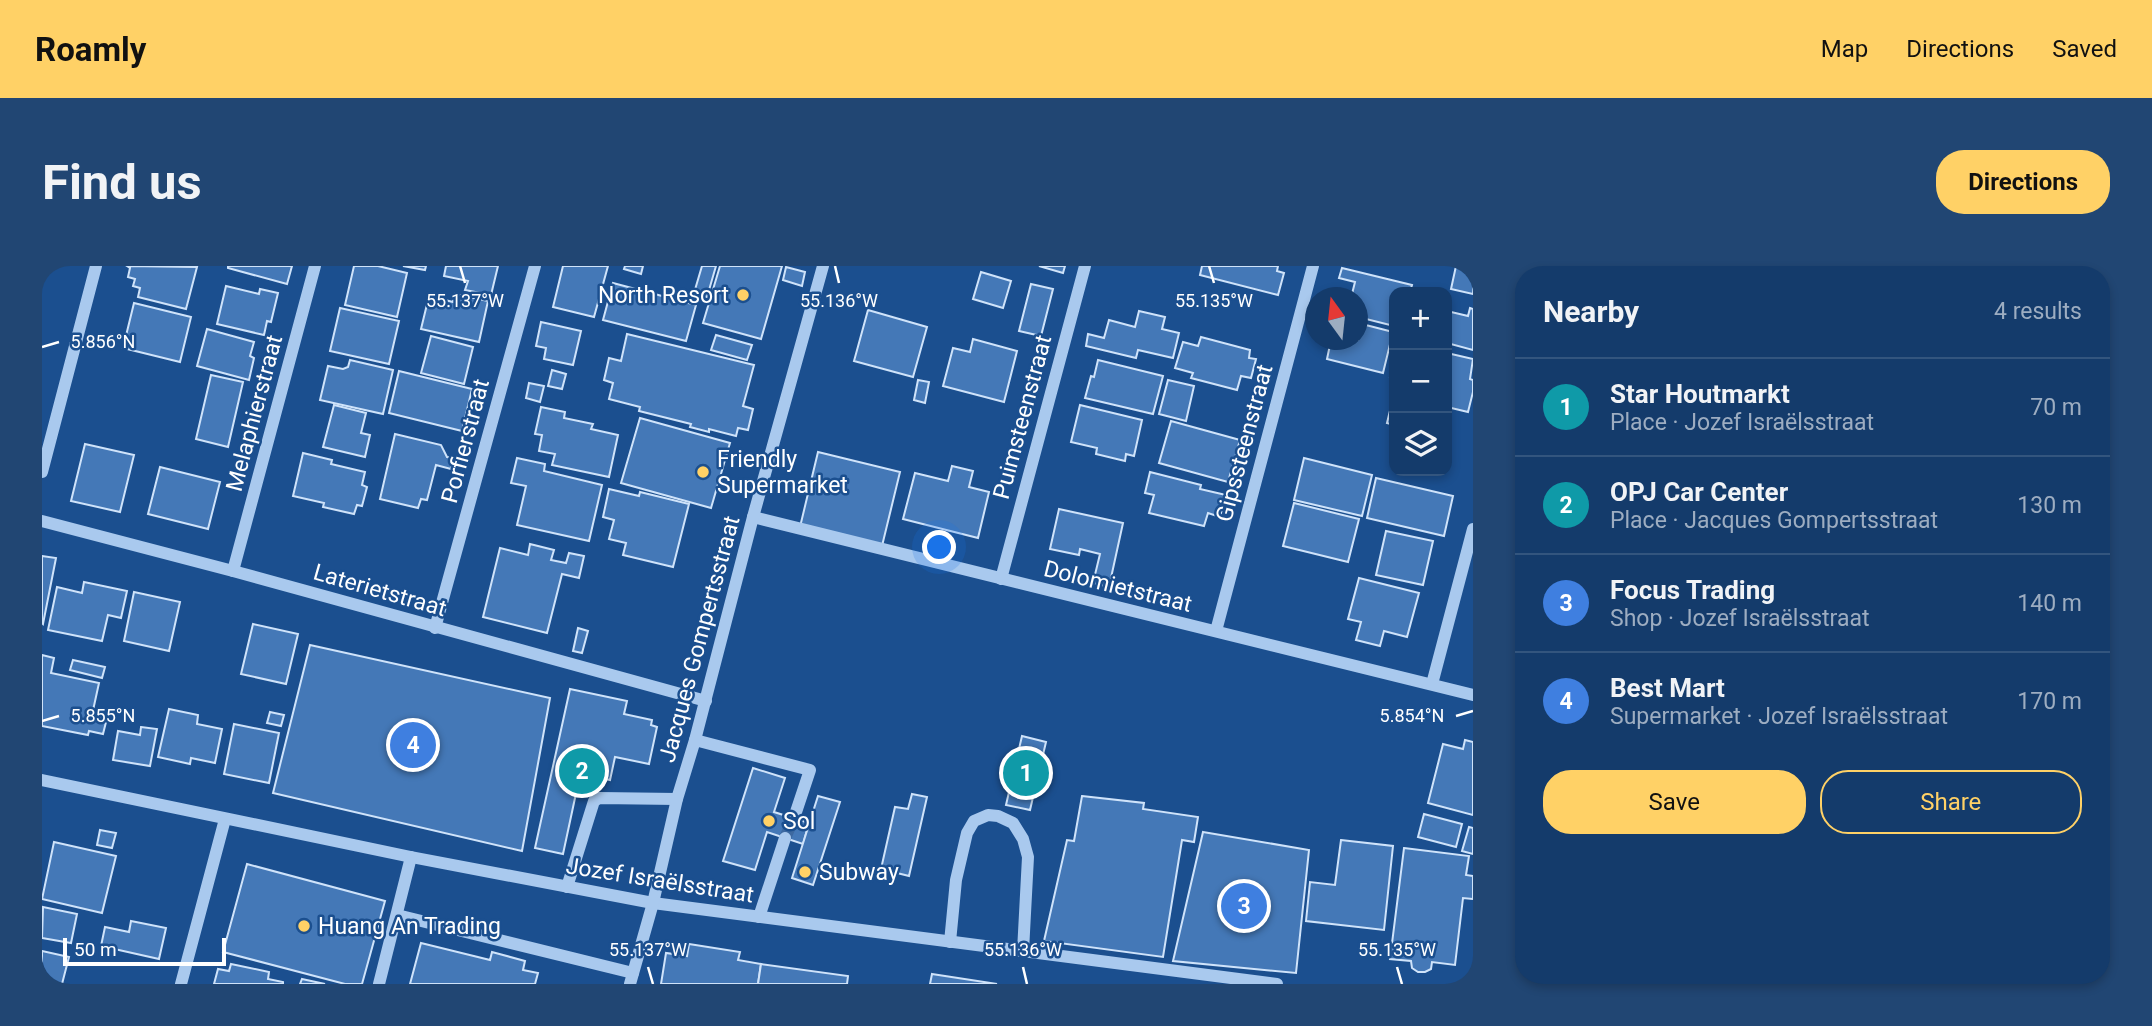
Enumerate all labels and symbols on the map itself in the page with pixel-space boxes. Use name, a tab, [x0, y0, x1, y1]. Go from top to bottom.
place label: North Resort	[598, 282, 729, 309]
marker: North Resort	[735, 287, 751, 303]
north arrow	[1305, 287, 1368, 350]
text: 55.137°W	[426, 290, 504, 311]
text: 55.136°W	[800, 290, 878, 311]
text: 55.135°W	[1175, 290, 1253, 311]
text: 5.856°N	[71, 331, 135, 352]
street label: Melaphierstraat	[221, 332, 288, 494]
street label: Puimsteenstraat	[988, 332, 1057, 502]
street label: Gipssteenstraat	[1211, 361, 1278, 525]
street label: Porfierstraat	[436, 376, 495, 506]
place label: Friendly Supermarket	[717, 446, 848, 499]
marker: Friendly Supermarket	[695, 464, 711, 480]
street label: Jacques Gompertsstraat	[654, 513, 745, 765]
your location	[922, 530, 956, 564]
street label: Dolomietstraat	[1041, 555, 1195, 618]
street label: Laterietstraat	[310, 559, 449, 622]
text: 5.855°N	[71, 705, 135, 726]
text: 5.854°N	[1380, 705, 1444, 726]
pin: 4	[390, 719, 436, 771]
pin: 2	[559, 745, 605, 797]
pin: 1	[1003, 747, 1049, 799]
place label: Sol	[783, 808, 815, 835]
marker: Sol	[761, 813, 777, 829]
street label: Jozef Israëlsstraat	[564, 852, 756, 909]
place label: Subway	[819, 859, 899, 886]
marker: Subway	[797, 864, 813, 880]
pin: 3	[1221, 880, 1267, 932]
place label: Huang An Trading	[318, 913, 501, 940]
marker: Huang An Trading	[296, 918, 312, 934]
scale bar	[63, 935, 226, 967]
text: 55.137°W	[609, 939, 687, 960]
text: 55.136°W	[984, 939, 1062, 960]
text: 55.135°W	[1358, 939, 1436, 960]

